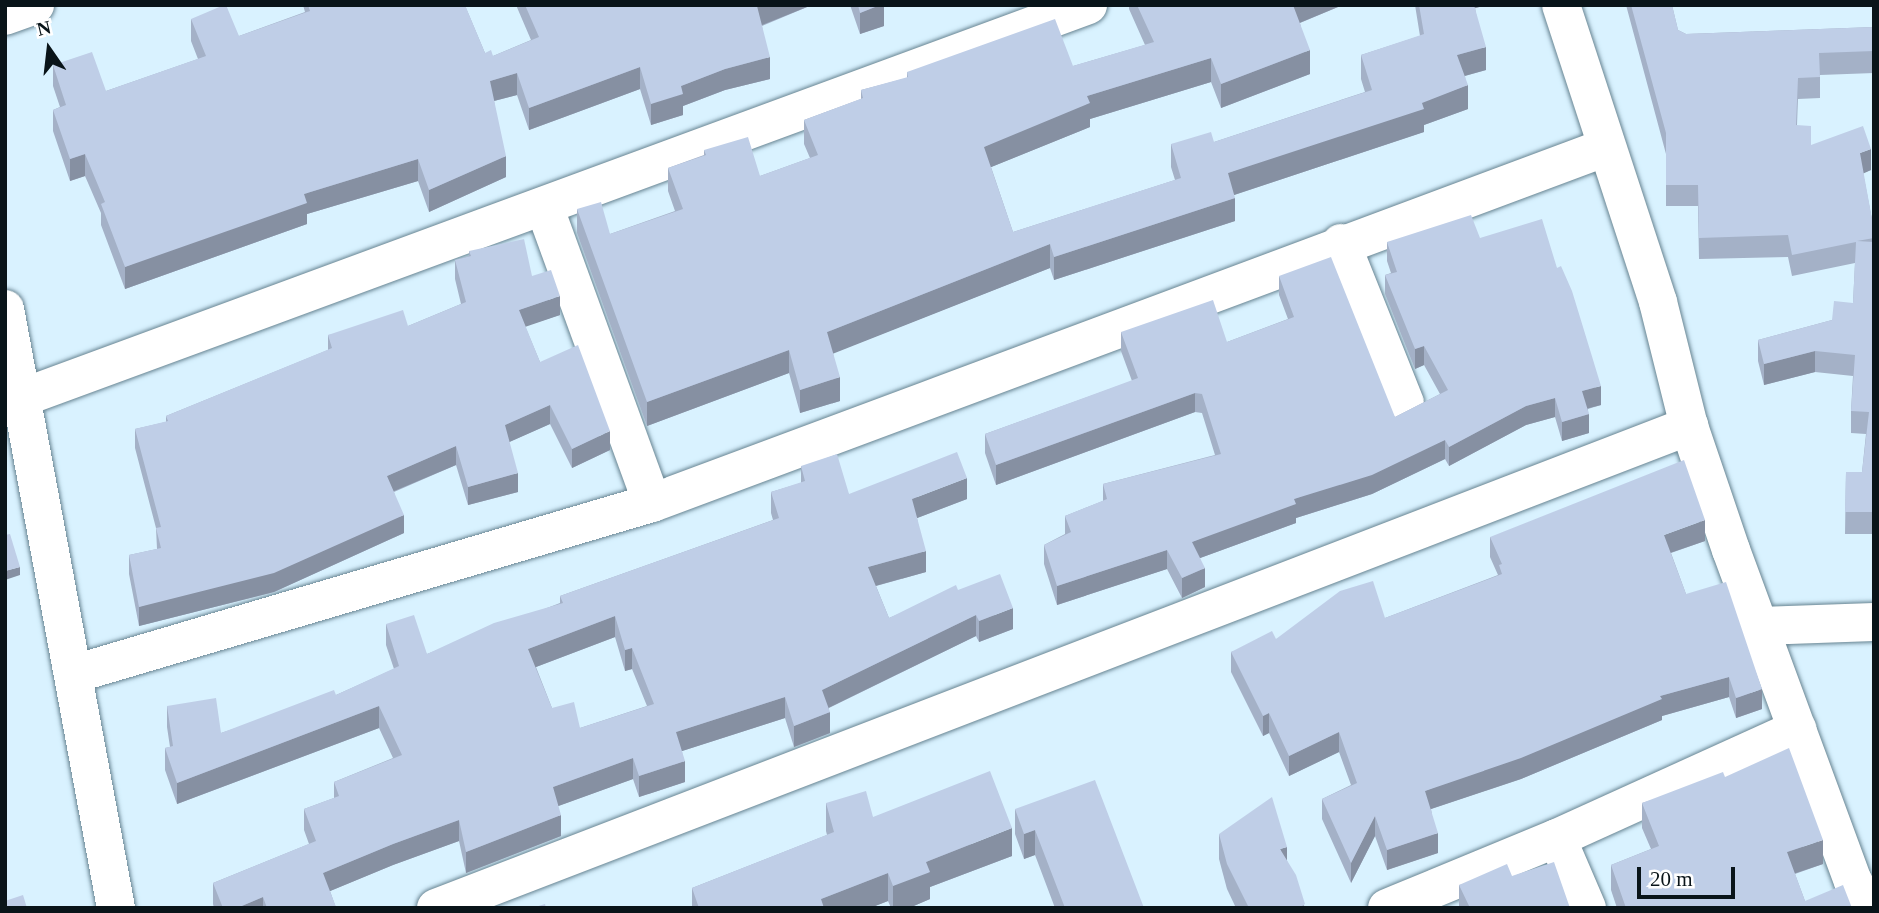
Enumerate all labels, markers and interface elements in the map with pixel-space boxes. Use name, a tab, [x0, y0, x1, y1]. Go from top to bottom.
north arrow	[14, 14, 84, 84]
text: N	[35, 16, 53, 40]
scale bar	[1641, 853, 1739, 897]
text: 20 m	[1650, 867, 1693, 891]

